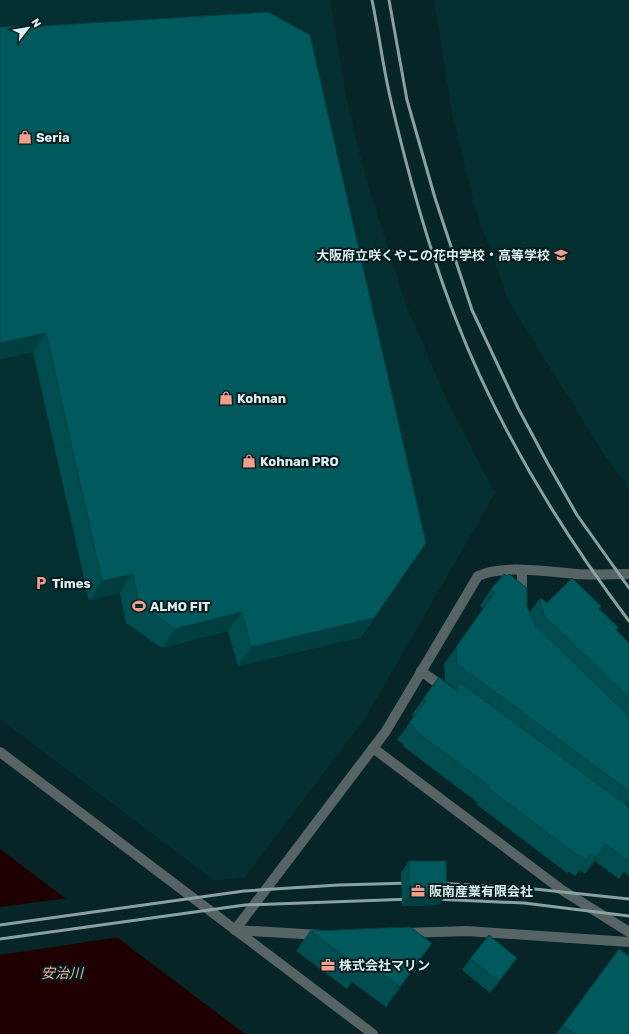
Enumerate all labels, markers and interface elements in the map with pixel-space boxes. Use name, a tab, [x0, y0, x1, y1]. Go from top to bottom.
north arrow	[8, 8, 48, 48]
text: N	[29, 16, 44, 30]
shop icon: Seria	[17, 129, 33, 145]
place label: Seria	[36, 130, 70, 145]
school or university icon: 大阪府立咲くやこの花中学校・高等学校	[553, 247, 569, 263]
place label: 大阪府立咲くやこの花中学校・高等学校	[316, 248, 550, 263]
shop icon: Kohnan	[218, 390, 234, 406]
place label: Kohnan	[237, 391, 286, 406]
shop icon: Kohnan PRO	[241, 453, 257, 469]
place label: Kohnan PRO	[260, 454, 339, 469]
parking icon: Times	[33, 575, 49, 591]
place label: Times	[52, 576, 91, 591]
sports icon: ALMO FIT	[131, 598, 147, 614]
place label: ALMO FIT	[150, 599, 210, 614]
office icon: 阪南産業有限会社	[410, 883, 426, 899]
place label: 阪南産業有限会社	[429, 884, 533, 899]
office icon: 株式会社マリン	[320, 957, 336, 973]
place label: 株式会社マリン	[339, 958, 430, 973]
water label: 安治川	[41, 965, 85, 982]

